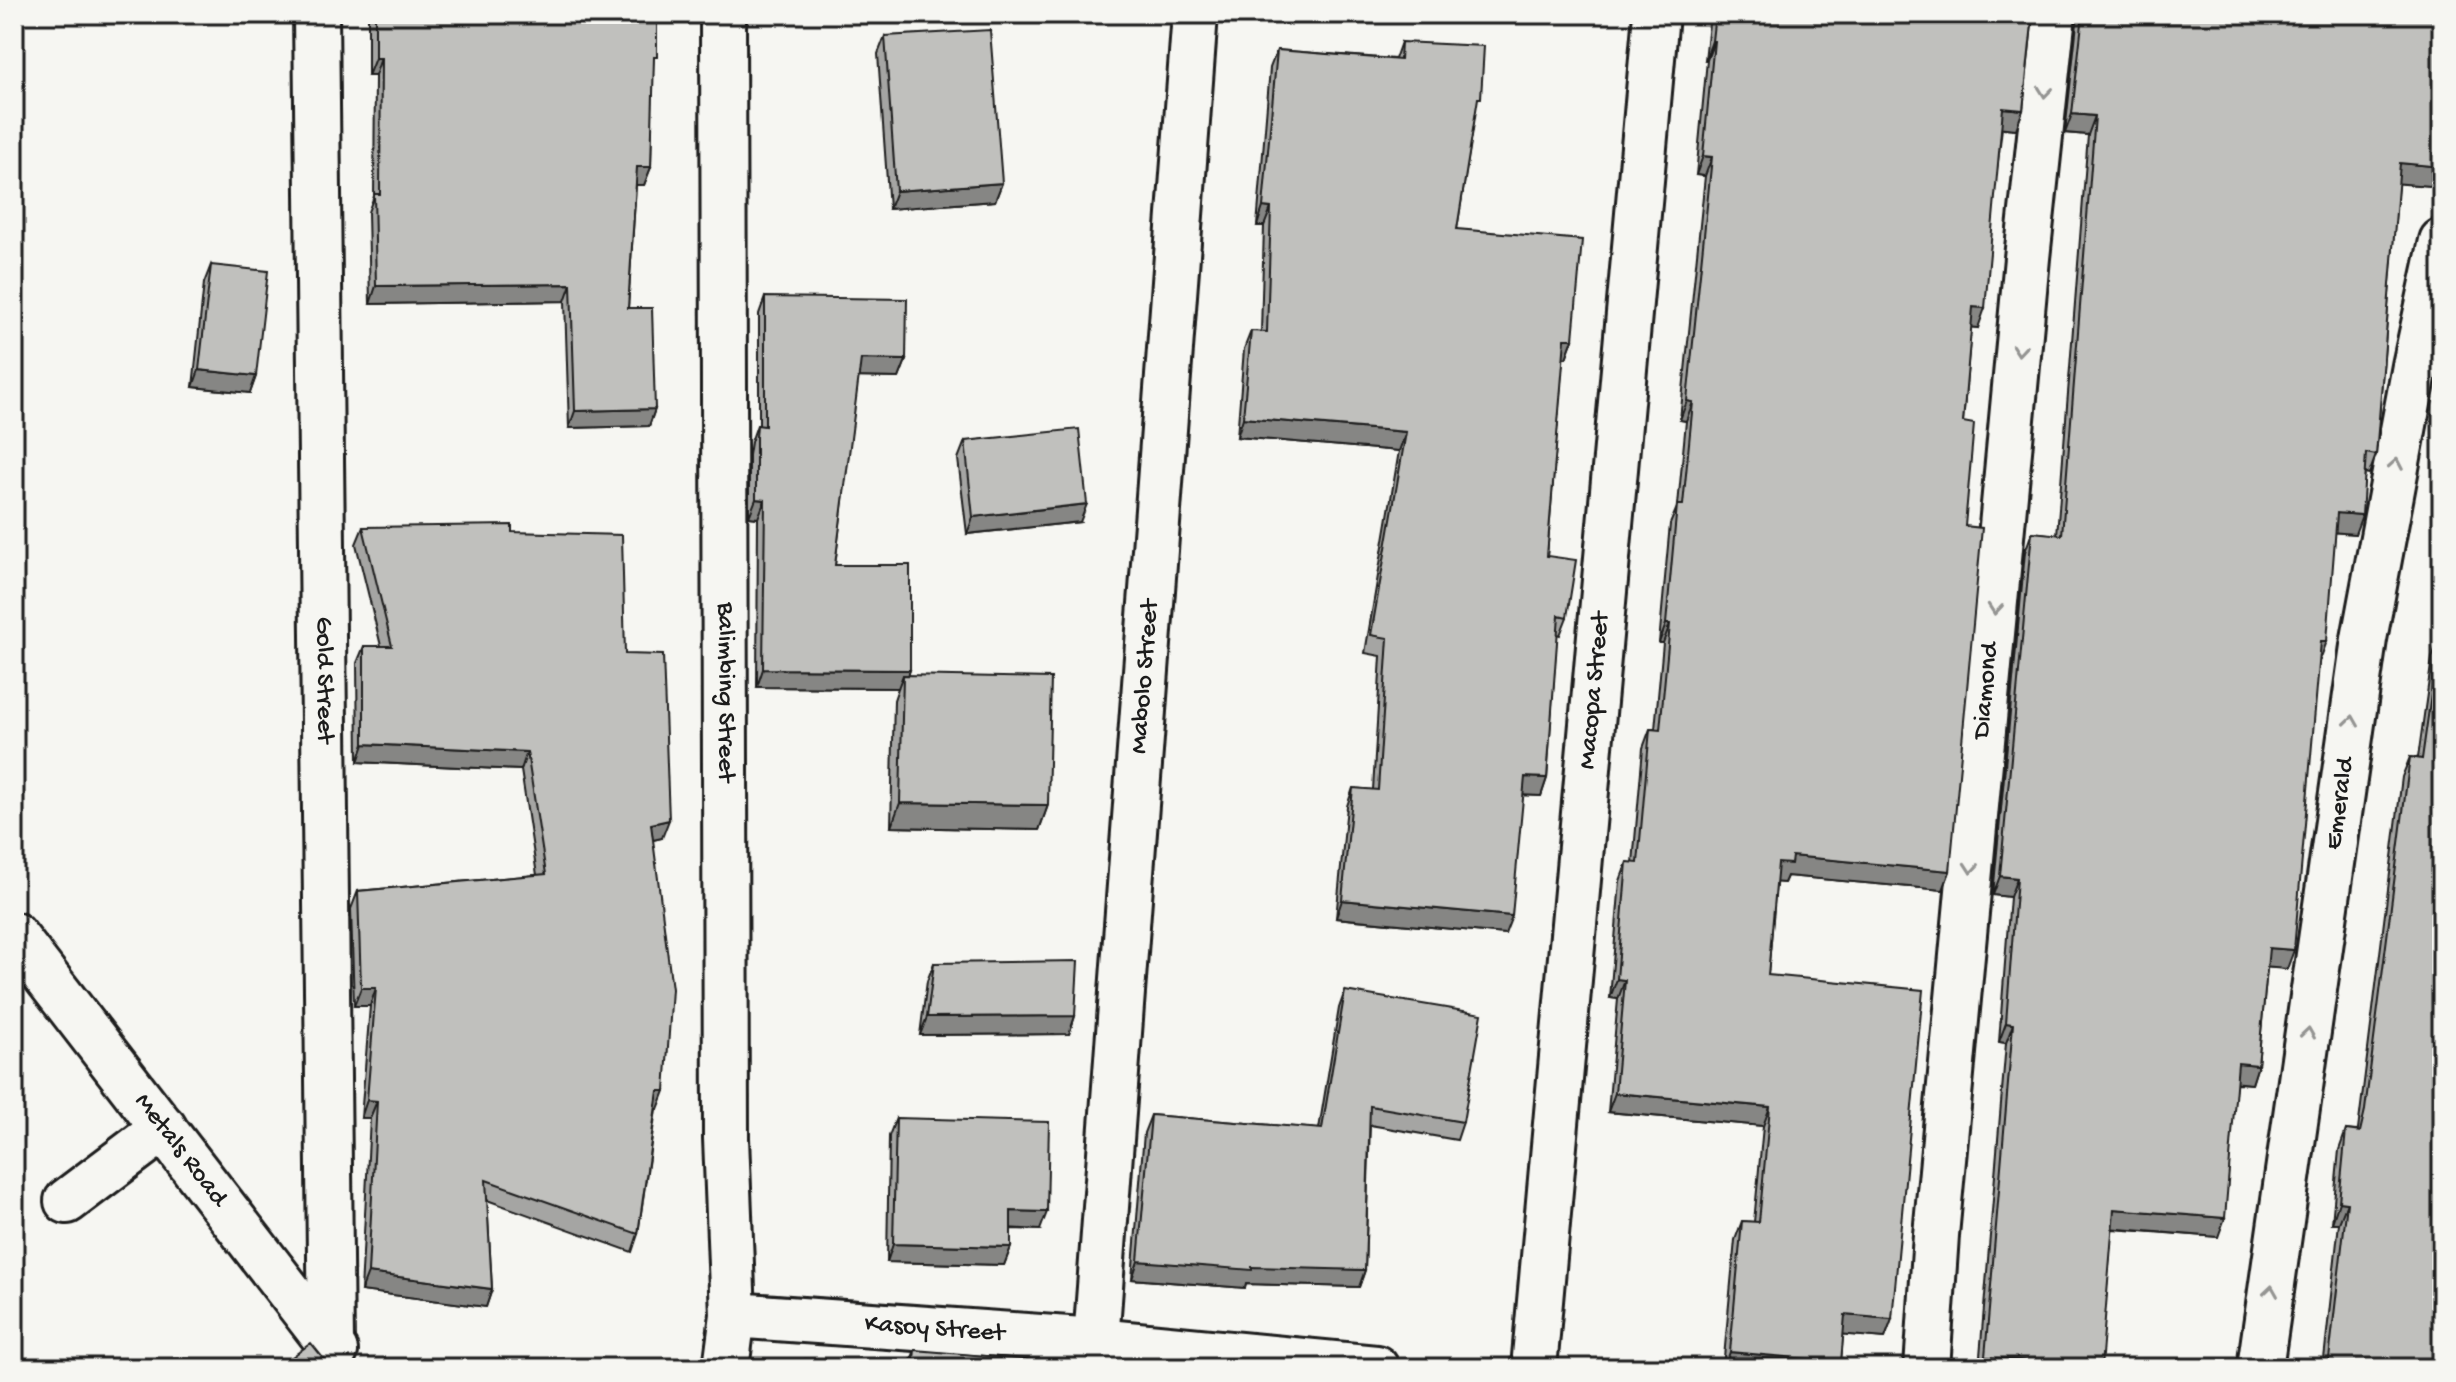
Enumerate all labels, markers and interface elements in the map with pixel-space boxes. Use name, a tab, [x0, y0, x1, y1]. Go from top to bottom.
one-way arrow	[2036, 86, 2053, 99]
one-way arrow	[2011, 344, 2028, 357]
one-way arrow	[2387, 458, 2404, 471]
street label: Mabolo Street	[1124, 596, 1167, 755]
street label: Balimbing Street	[709, 601, 741, 784]
one-way arrow	[1987, 603, 2004, 616]
street label: Macopa Street	[1573, 609, 1618, 771]
street label: Gold Street	[307, 617, 340, 746]
street label: Diamond	[1967, 639, 2007, 742]
one-way arrow	[2343, 714, 2360, 727]
street label: Emerald	[2319, 754, 2363, 852]
one-way arrow	[1963, 862, 1980, 875]
one-way arrow	[2299, 1026, 2316, 1039]
street label: Metals Road	[127, 1088, 235, 1215]
one-way arrow	[2262, 1284, 2279, 1298]
street label: Kasoy Street	[863, 1309, 1008, 1350]

